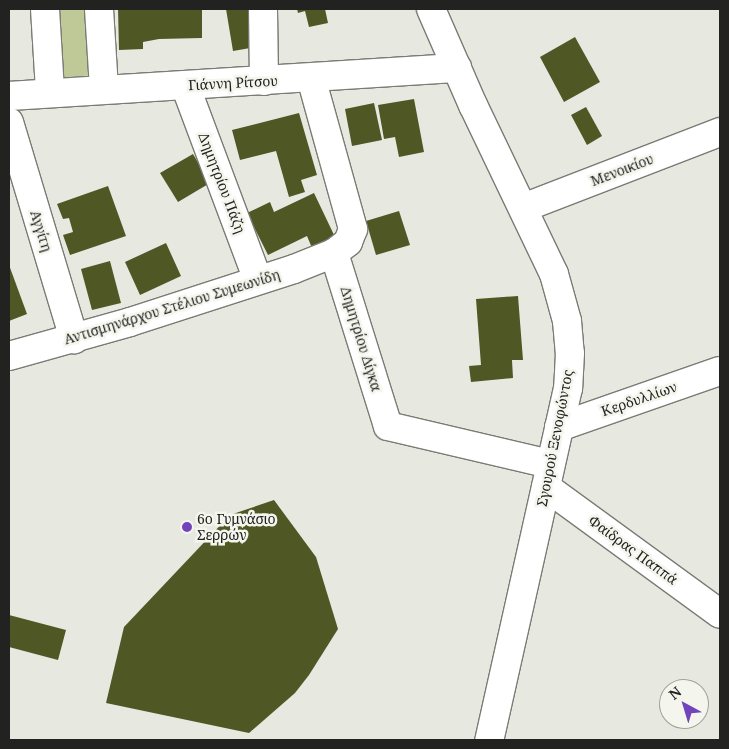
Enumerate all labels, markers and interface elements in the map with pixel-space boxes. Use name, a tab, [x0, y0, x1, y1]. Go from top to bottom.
street label: Γιάννη Ρίτσου	[188, 72, 278, 94]
street label: Δημητρίου Πάζη	[195, 130, 249, 236]
street label: Μενοικίου	[588, 150, 656, 190]
street label: Αγγίτη	[27, 208, 55, 254]
street label: Αντισμηνάρχου Στέλιου Συμεωνίδη	[62, 266, 282, 348]
street label: Δημητρίου Δίγκα	[337, 285, 385, 393]
street label: Σγουρού Ξενοφώντος	[533, 368, 577, 508]
street label: Κερδυλλίων	[599, 378, 679, 420]
place label: 6ο Γυμνάσιο Σερρών	[197, 511, 276, 544]
street label: Φαίδρας Παππά	[585, 512, 681, 588]
marker: 6ο Γυμνάσιο Σερρών	[181, 521, 193, 533]
north arrow	[659, 679, 709, 729]
text: N	[665, 682, 685, 704]

